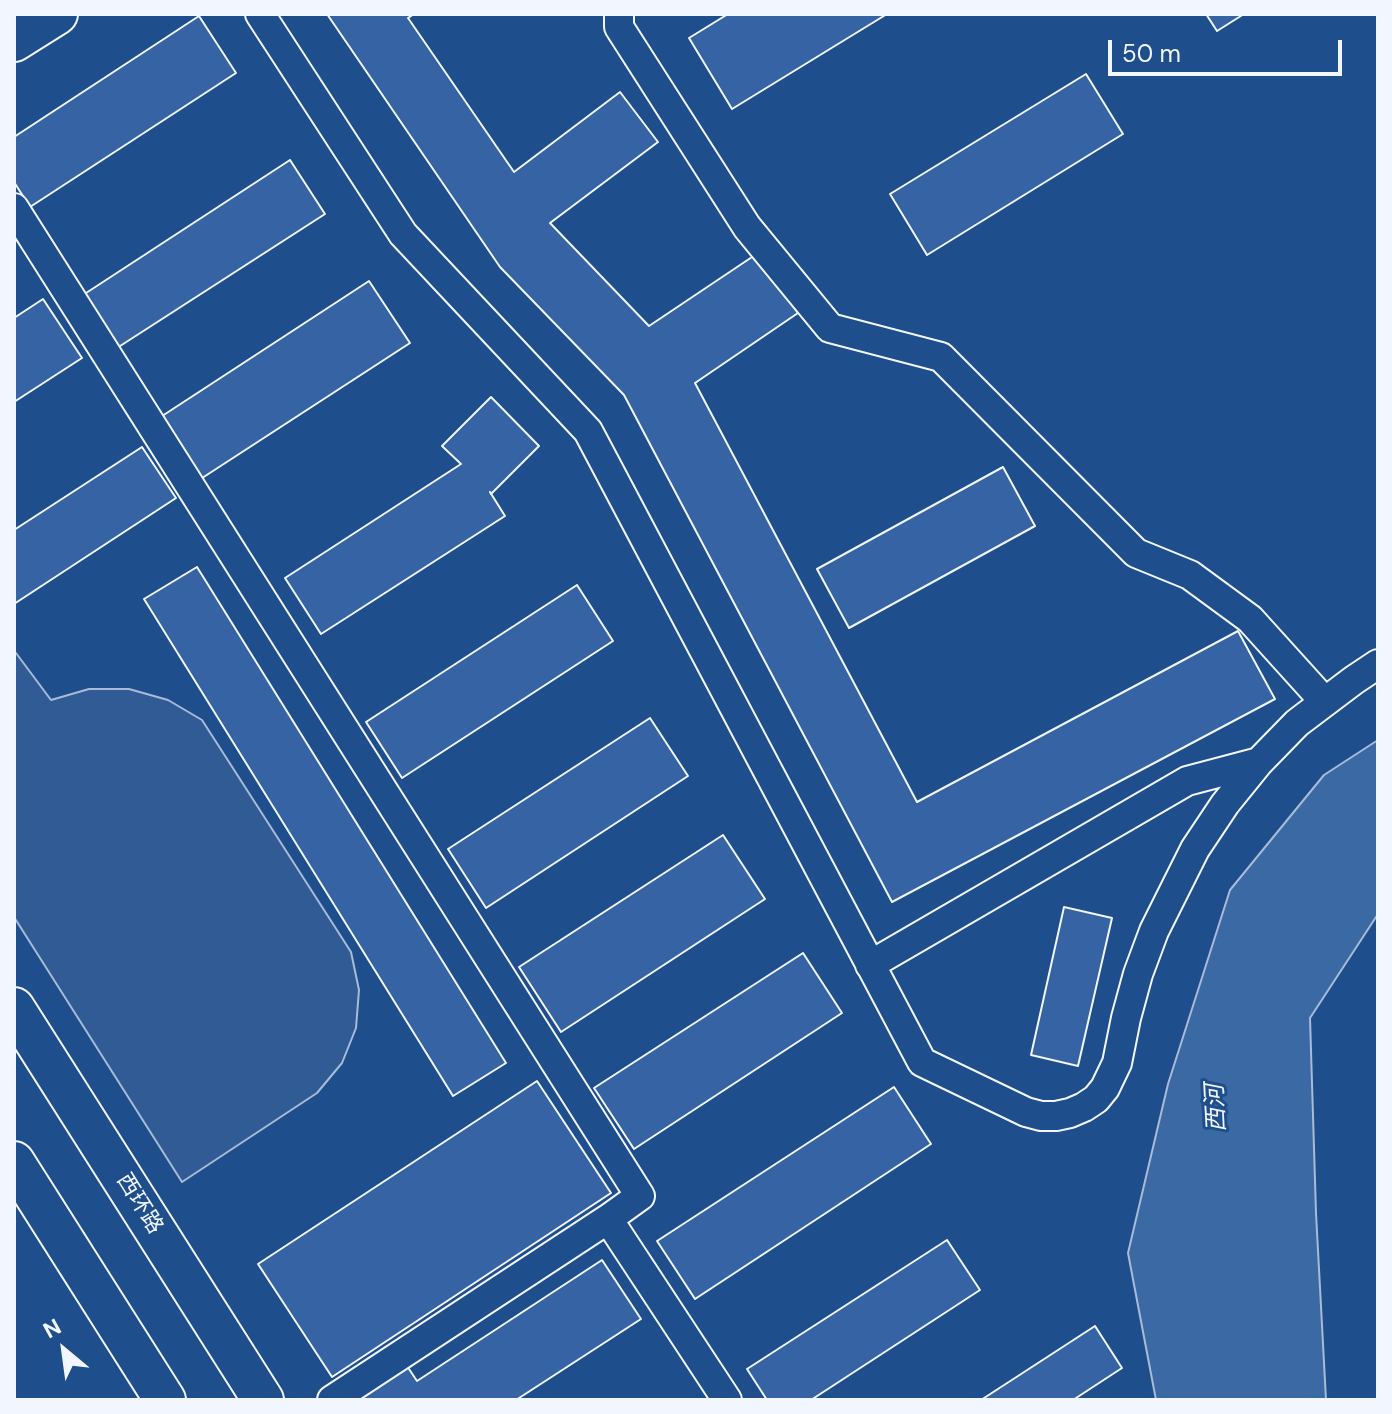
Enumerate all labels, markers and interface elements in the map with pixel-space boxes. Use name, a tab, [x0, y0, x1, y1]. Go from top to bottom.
scale bar	[1112, 24, 1346, 74]
text: 50 m	[1122, 38, 1181, 69]
water label: 西河	[1201, 1083, 1233, 1133]
street label: 西环路	[110, 1169, 168, 1239]
north arrow	[24, 1310, 104, 1390]
text: N	[38, 1312, 66, 1345]

